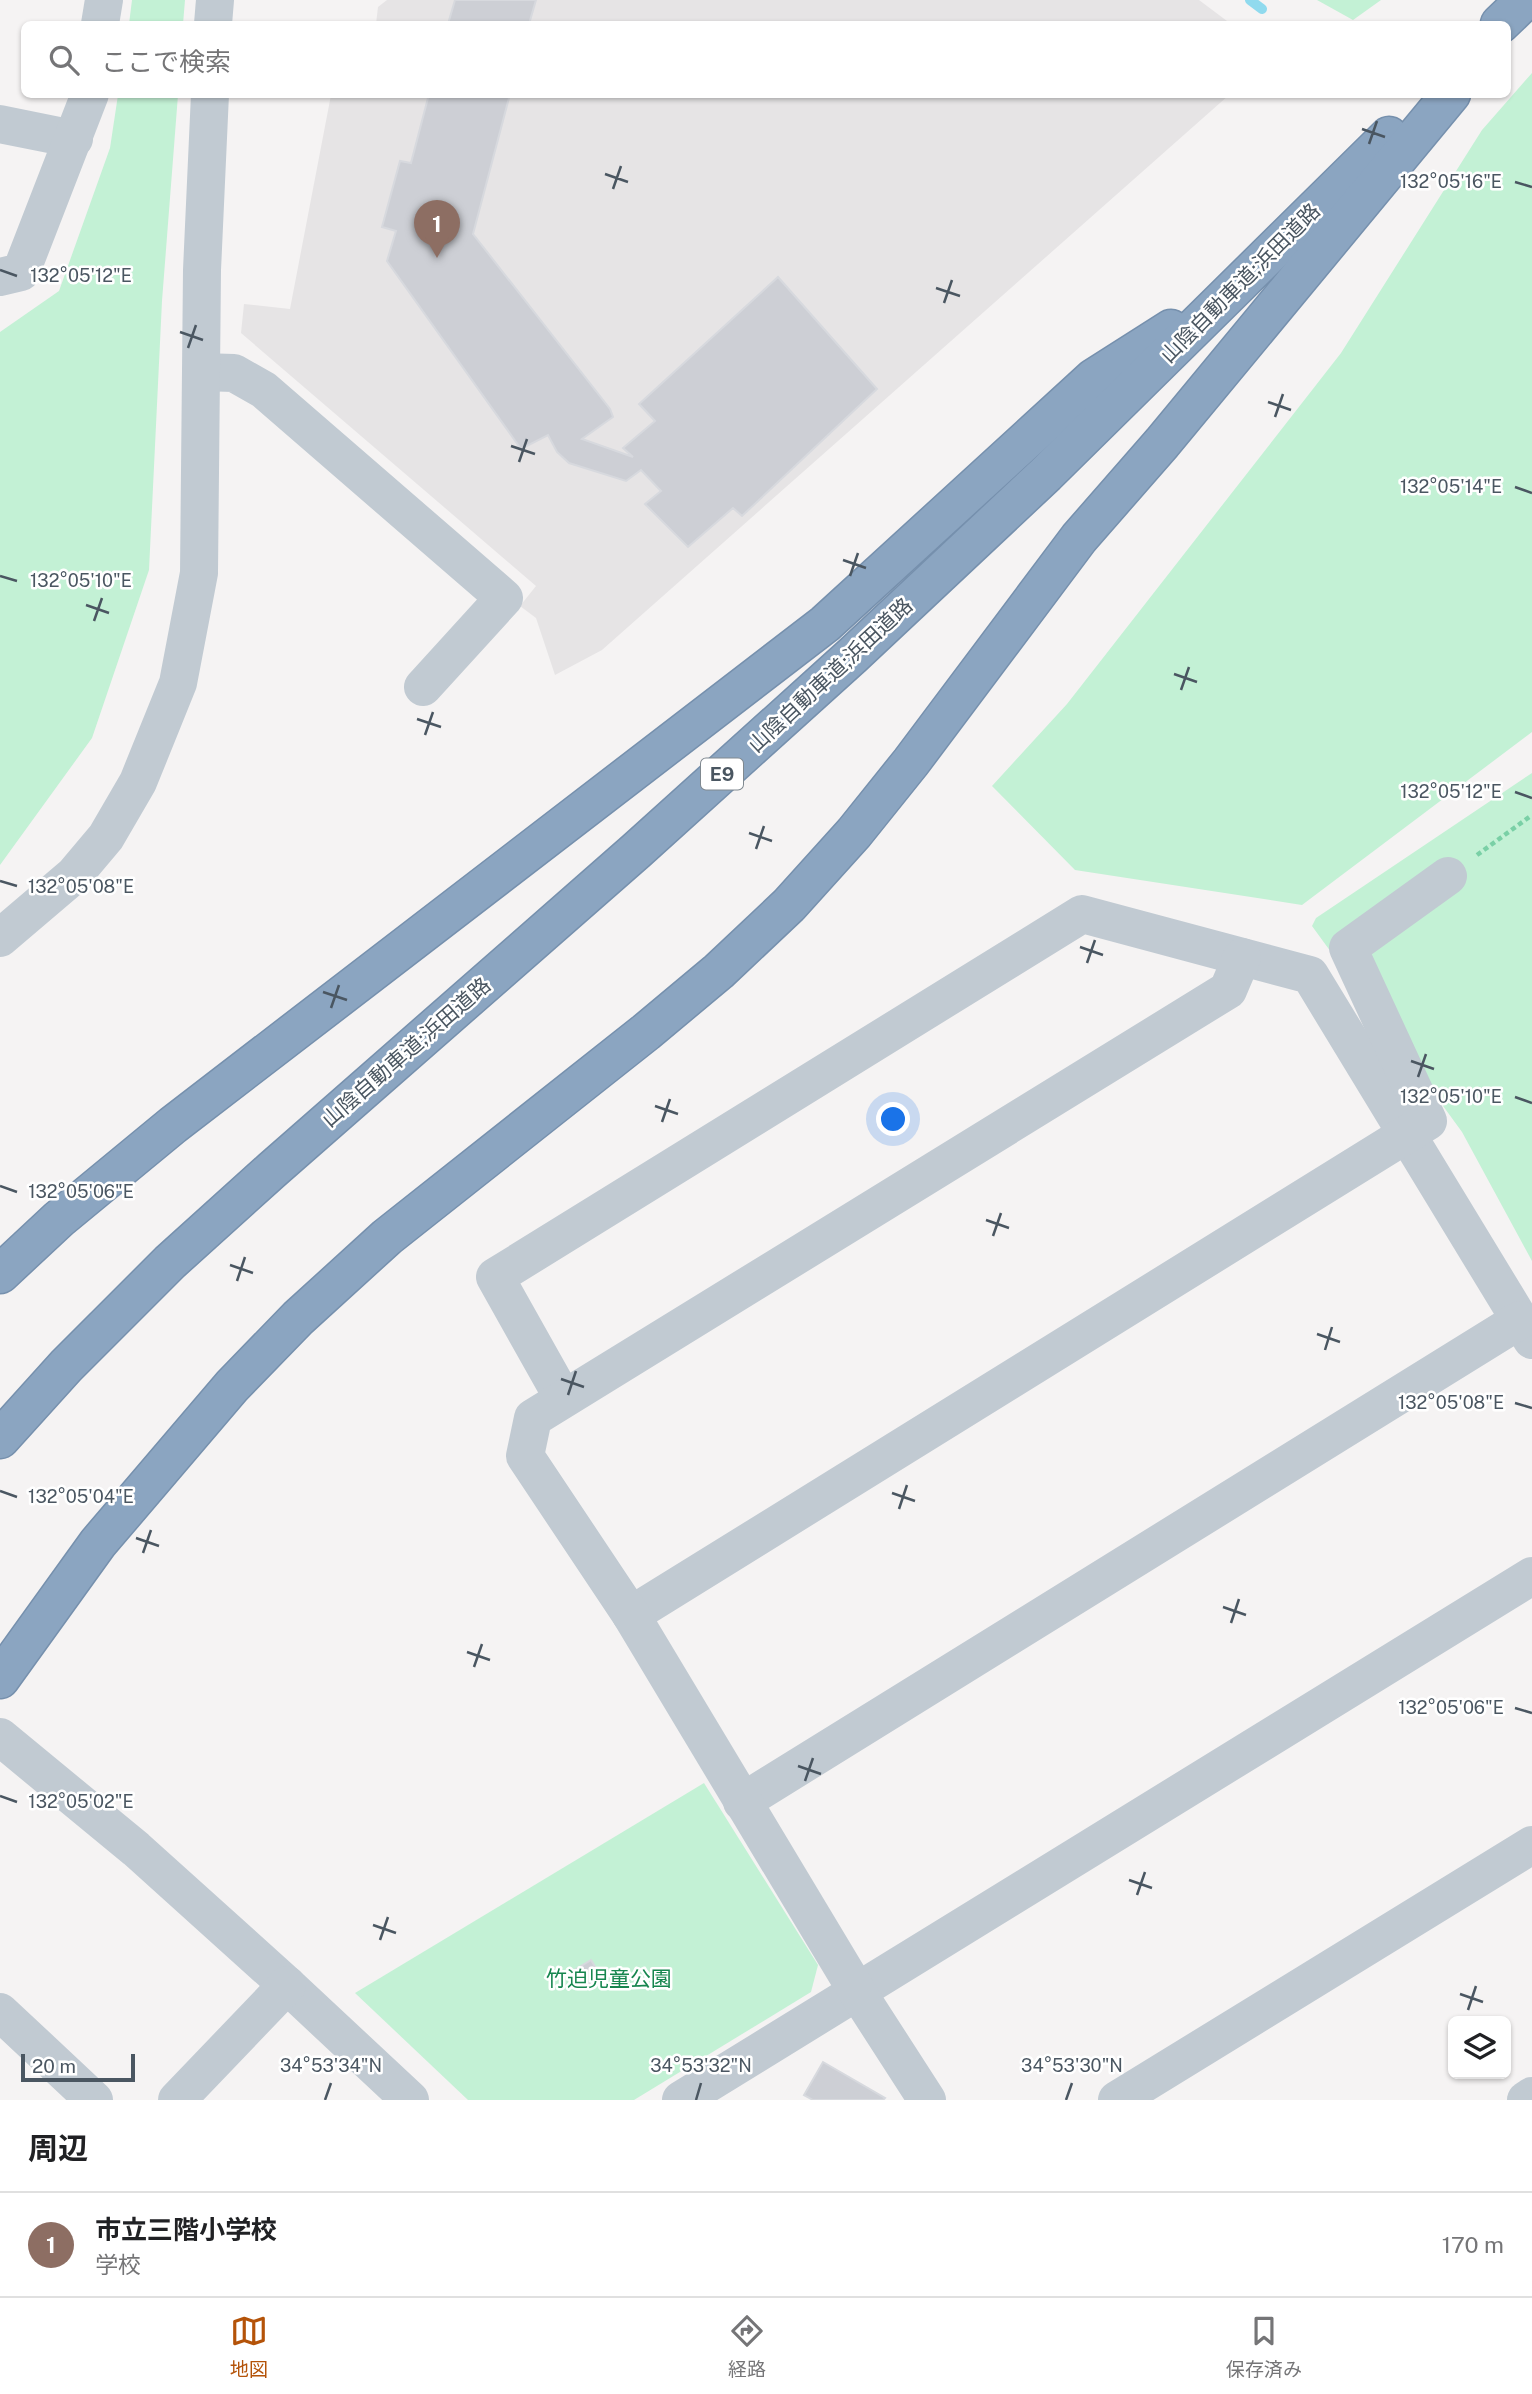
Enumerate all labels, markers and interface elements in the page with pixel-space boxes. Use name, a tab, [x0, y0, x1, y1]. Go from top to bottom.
search box	[21, 21, 1511, 98]
icon: search	[45, 41, 83, 79]
text: ここで検索	[101, 46, 231, 77]
text: 132°05'16"E	[1400, 171, 1502, 192]
street label: 山陰自動車道;浜田道路	[1155, 198, 1325, 368]
pin: 1	[414, 200, 460, 258]
text: 132°05'12"E	[30, 265, 132, 286]
text: 132°05'14"E	[1400, 476, 1502, 497]
text: 132°05'10"E	[30, 570, 132, 591]
street label: 山陰自動車道;浜田道路	[743, 593, 917, 757]
road number: E9	[701, 758, 743, 790]
text: 132°05'12"E	[1400, 781, 1502, 802]
text: 132°05'08"E	[28, 876, 134, 897]
street label: 山陰自動車道;浜田道路	[317, 972, 495, 1132]
text: 132°05'10"E	[1400, 1086, 1502, 1107]
your location	[876, 1102, 910, 1136]
text: 132°05'06"E	[28, 1181, 134, 1202]
text: 132°05'08"E	[1398, 1392, 1504, 1413]
text: 132°05'04"E	[28, 1486, 134, 1507]
text: 132°05'06"E	[1398, 1697, 1504, 1718]
text: 132°05'02"E	[28, 1791, 134, 1812]
park label: 竹迫児童公園	[546, 1966, 672, 1991]
map controls	[1448, 2016, 1511, 2079]
button: layers	[1448, 2016, 1511, 2079]
scale bar	[21, 2051, 135, 2083]
text: 20 m	[32, 2055, 76, 2077]
text: 34°53'34"N	[280, 2055, 382, 2076]
text: 34°53'32"N	[650, 2055, 752, 2076]
text: 34°53'30"N	[1021, 2055, 1123, 2076]
text: 周辺	[28, 2130, 88, 2166]
text: 市立三階小学校	[95, 2214, 277, 2245]
text: 1	[46, 2231, 56, 2258]
text: 170 m	[1442, 2231, 1504, 2258]
text: 学校	[95, 2251, 141, 2278]
tab: 地図	[230, 2312, 268, 2381]
tab: 経路	[728, 2312, 766, 2381]
tab: 保存済み	[1226, 2312, 1302, 2381]

